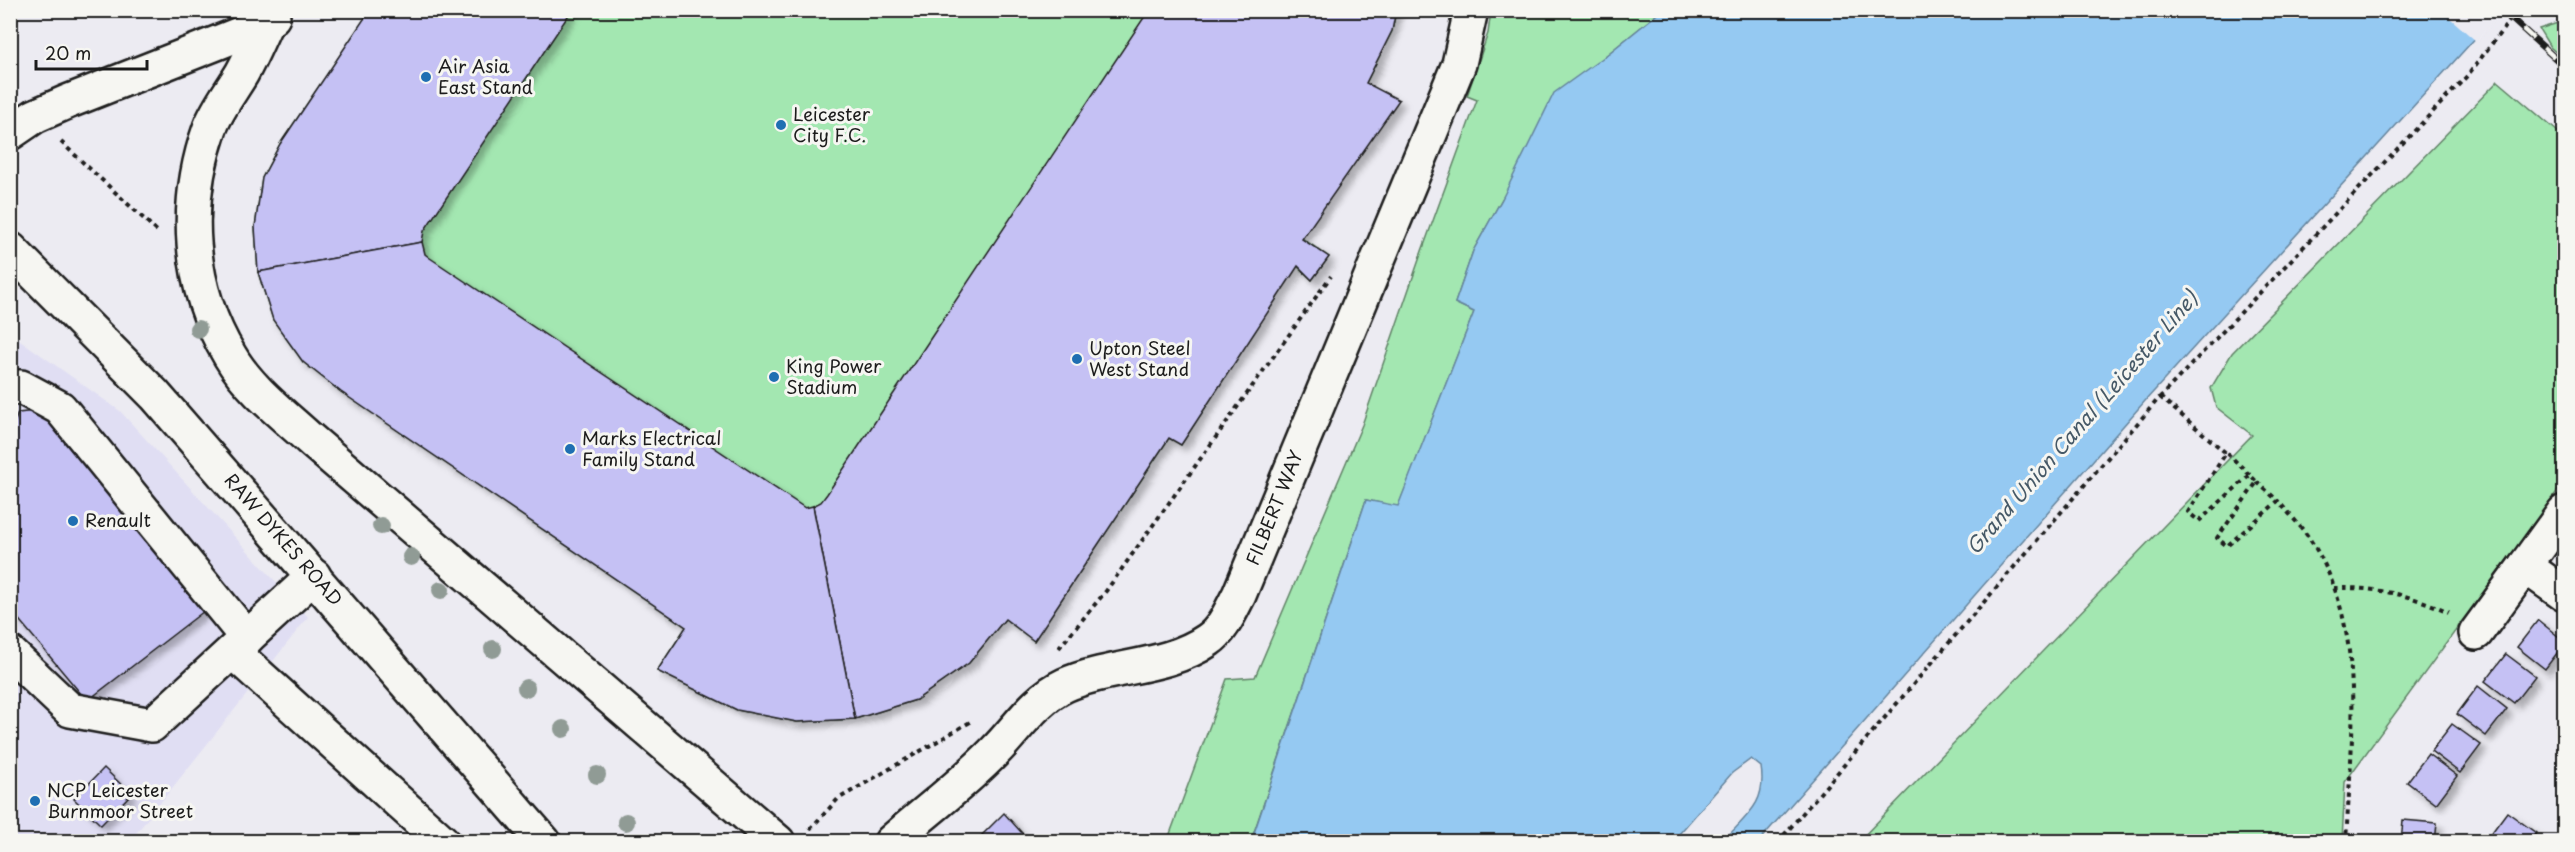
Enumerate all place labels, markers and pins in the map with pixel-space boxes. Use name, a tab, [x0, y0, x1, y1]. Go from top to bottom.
place label: Air Asia East Stand	[438, 52, 533, 100]
marker: Air Asia East Stand	[419, 70, 433, 84]
place label: Leicester City F.C.	[793, 100, 871, 148]
marker: Leicester City F.C.	[774, 118, 788, 132]
place label: Upton Steel West Stand	[1089, 334, 1190, 382]
place label: King Power Stadium	[786, 352, 882, 400]
marker: Upton Steel West Stand	[1070, 352, 1084, 366]
marker: King Power Stadium	[767, 370, 781, 384]
place label: Marks Electrical Family Stand	[582, 424, 721, 472]
marker: Marks Electrical Family Stand	[563, 442, 577, 456]
place label: Renault	[85, 506, 151, 533]
marker: Renault	[66, 514, 80, 528]
place label: NCP Leicester Burnmoor Street	[47, 776, 193, 824]
marker: NCP Leicester Burnmoor Street	[28, 794, 42, 808]

